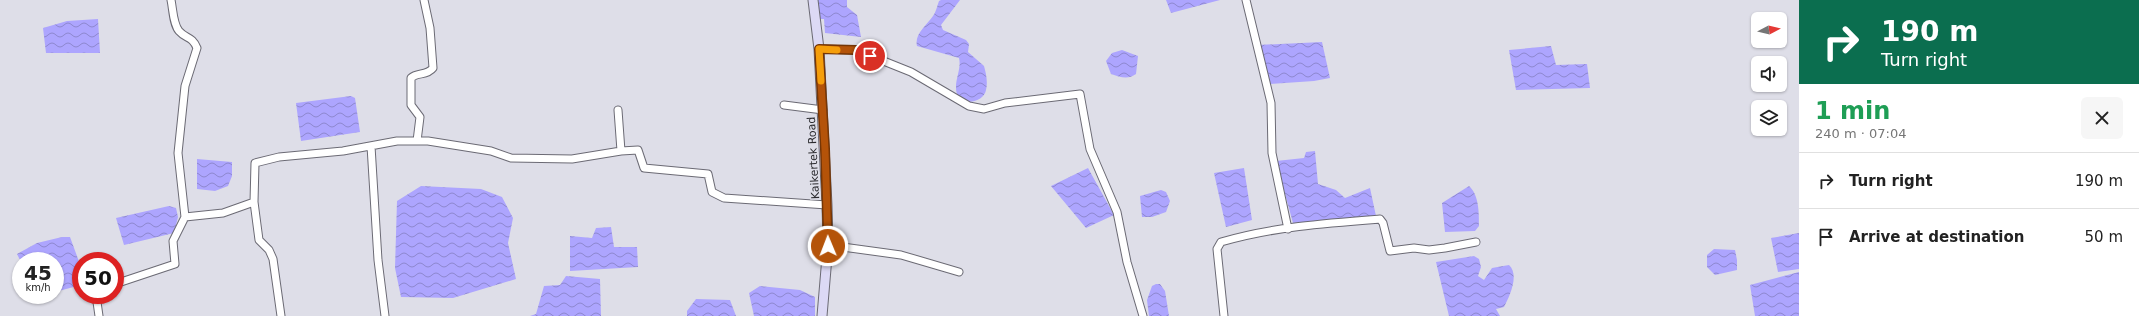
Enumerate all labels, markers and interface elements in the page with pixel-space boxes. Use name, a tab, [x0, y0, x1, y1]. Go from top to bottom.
north arrow	[1751, 12, 1787, 48]
map controls	[1751, 12, 1787, 136]
text: 190 m	[1881, 15, 1978, 48]
icon: right	[1815, 16, 1867, 68]
pin	[853, 39, 887, 73]
icon: arrive	[859, 45, 881, 67]
text: Turn right	[1881, 49, 1967, 70]
button: sound	[1751, 56, 1787, 92]
text: 1 min	[1815, 97, 1890, 125]
button: close	[2081, 97, 2123, 139]
button: layers	[1751, 100, 1787, 136]
street label: Kaikertek Road	[805, 116, 822, 200]
text: 240 m · 07:04	[1815, 126, 1906, 141]
icon: right	[1815, 170, 1837, 192]
text: Turn right	[1849, 172, 1933, 190]
text: 190 m	[2075, 172, 2123, 190]
position arrow	[807, 225, 849, 267]
icon: arrive	[1815, 226, 1837, 248]
text: Arrive at destination	[1849, 228, 2024, 246]
text: 50 m	[2085, 228, 2123, 246]
speed limit sign: 50	[72, 252, 124, 304]
text: 45	[24, 261, 52, 285]
text: km/h	[25, 282, 51, 293]

